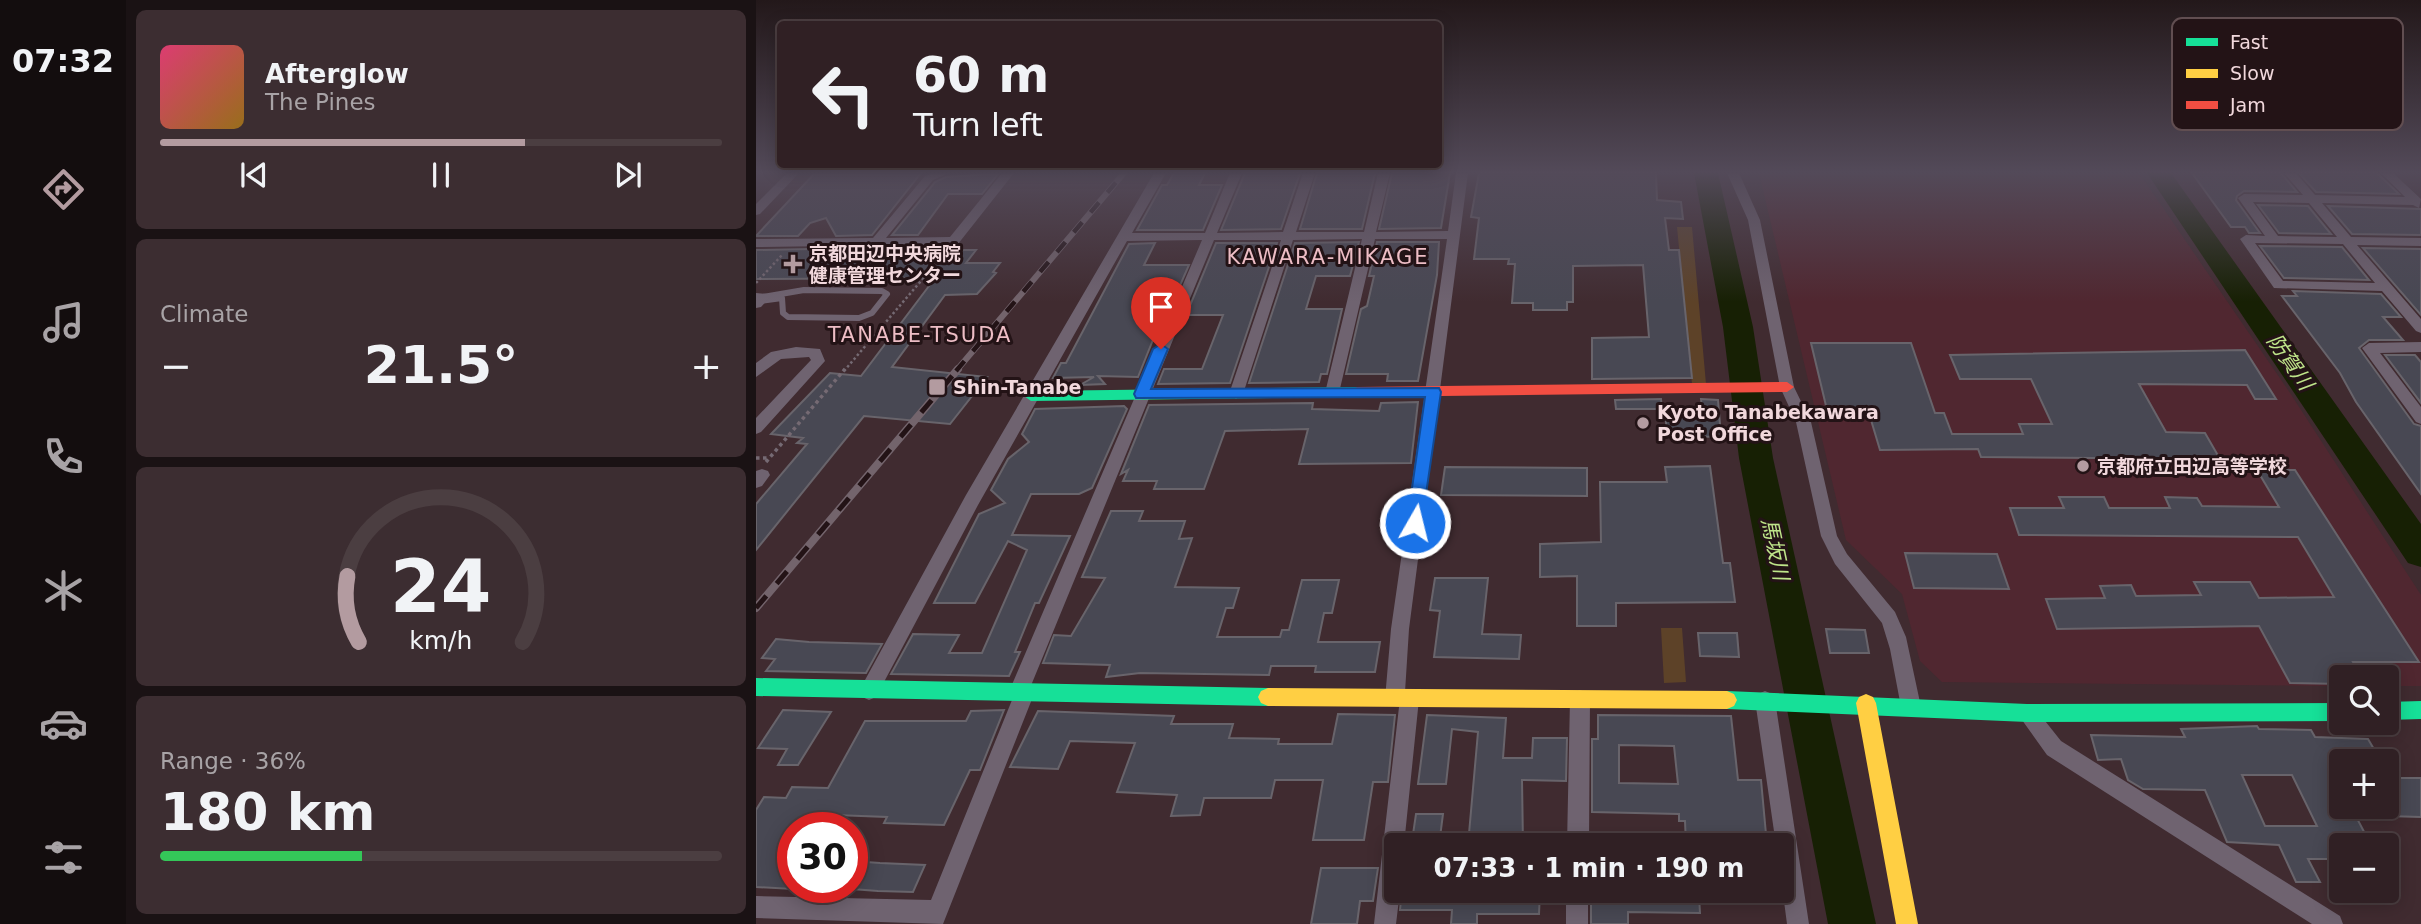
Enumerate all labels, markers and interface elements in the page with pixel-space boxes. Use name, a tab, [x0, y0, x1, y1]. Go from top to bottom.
legend	[2172, 18, 2403, 130]
text: Fast	[2230, 31, 2268, 53]
text: 07:32	[12, 42, 114, 80]
text: 60 m	[913, 47, 1049, 104]
icon: left	[798, 49, 889, 140]
text: Afterglow	[265, 59, 409, 89]
text: Slow	[2230, 62, 2275, 84]
text: The Pines	[265, 89, 376, 115]
text: Jam	[2229, 94, 2266, 116]
text: Turn left	[913, 106, 1043, 144]
icon: previous	[235, 156, 273, 194]
icon: pause	[422, 156, 460, 194]
icon: next	[609, 156, 647, 194]
icon: directions	[39, 165, 88, 214]
place label: 京都田辺中央病院 健康管理センター	[808, 242, 961, 286]
district label: KAWARA-MIKAGE	[1226, 245, 1430, 269]
marker: 京都田辺中央病院 健康管理センター	[783, 254, 803, 274]
pin	[1131, 277, 1191, 349]
icon: arrive	[1142, 288, 1180, 326]
icon: music	[39, 298, 88, 347]
text: Climate	[160, 301, 249, 327]
district label: TANABE-TSUDA	[827, 323, 1012, 347]
water label: 防賀川	[2262, 329, 2319, 396]
text: 21.5°	[364, 335, 518, 395]
text: −	[160, 344, 192, 388]
text: +	[690, 344, 722, 388]
place label: Shin-Tanabe	[953, 376, 1082, 398]
marker: Shin-Tanabe	[927, 377, 947, 397]
place label: Kyoto Tanabekawara Post Office	[1657, 401, 1879, 445]
marker: Kyoto Tanabekawara Post Office	[1635, 415, 1651, 431]
icon: phone	[39, 432, 88, 481]
place label: 京都府立田辺高等学校	[2097, 455, 2287, 477]
marker: 京都府立田辺高等学校	[2075, 458, 2091, 474]
position arrow	[1378, 486, 1452, 560]
water label: 馬坂川	[1757, 516, 1794, 584]
text: 24	[390, 545, 492, 630]
icon: climate	[39, 566, 88, 615]
text: km/h	[409, 626, 473, 655]
map controls	[2329, 665, 2399, 903]
button: search	[2329, 665, 2399, 735]
icon: car	[39, 699, 88, 748]
text: Range · 36%	[160, 748, 306, 774]
button: +	[2329, 749, 2399, 819]
text: 180 km	[160, 782, 375, 842]
speed limit sign: 30	[777, 812, 868, 903]
icon: filters	[39, 833, 88, 882]
button: −	[2329, 833, 2399, 903]
text: 07:33 · 1 min · 190 m	[1434, 853, 1744, 883]

